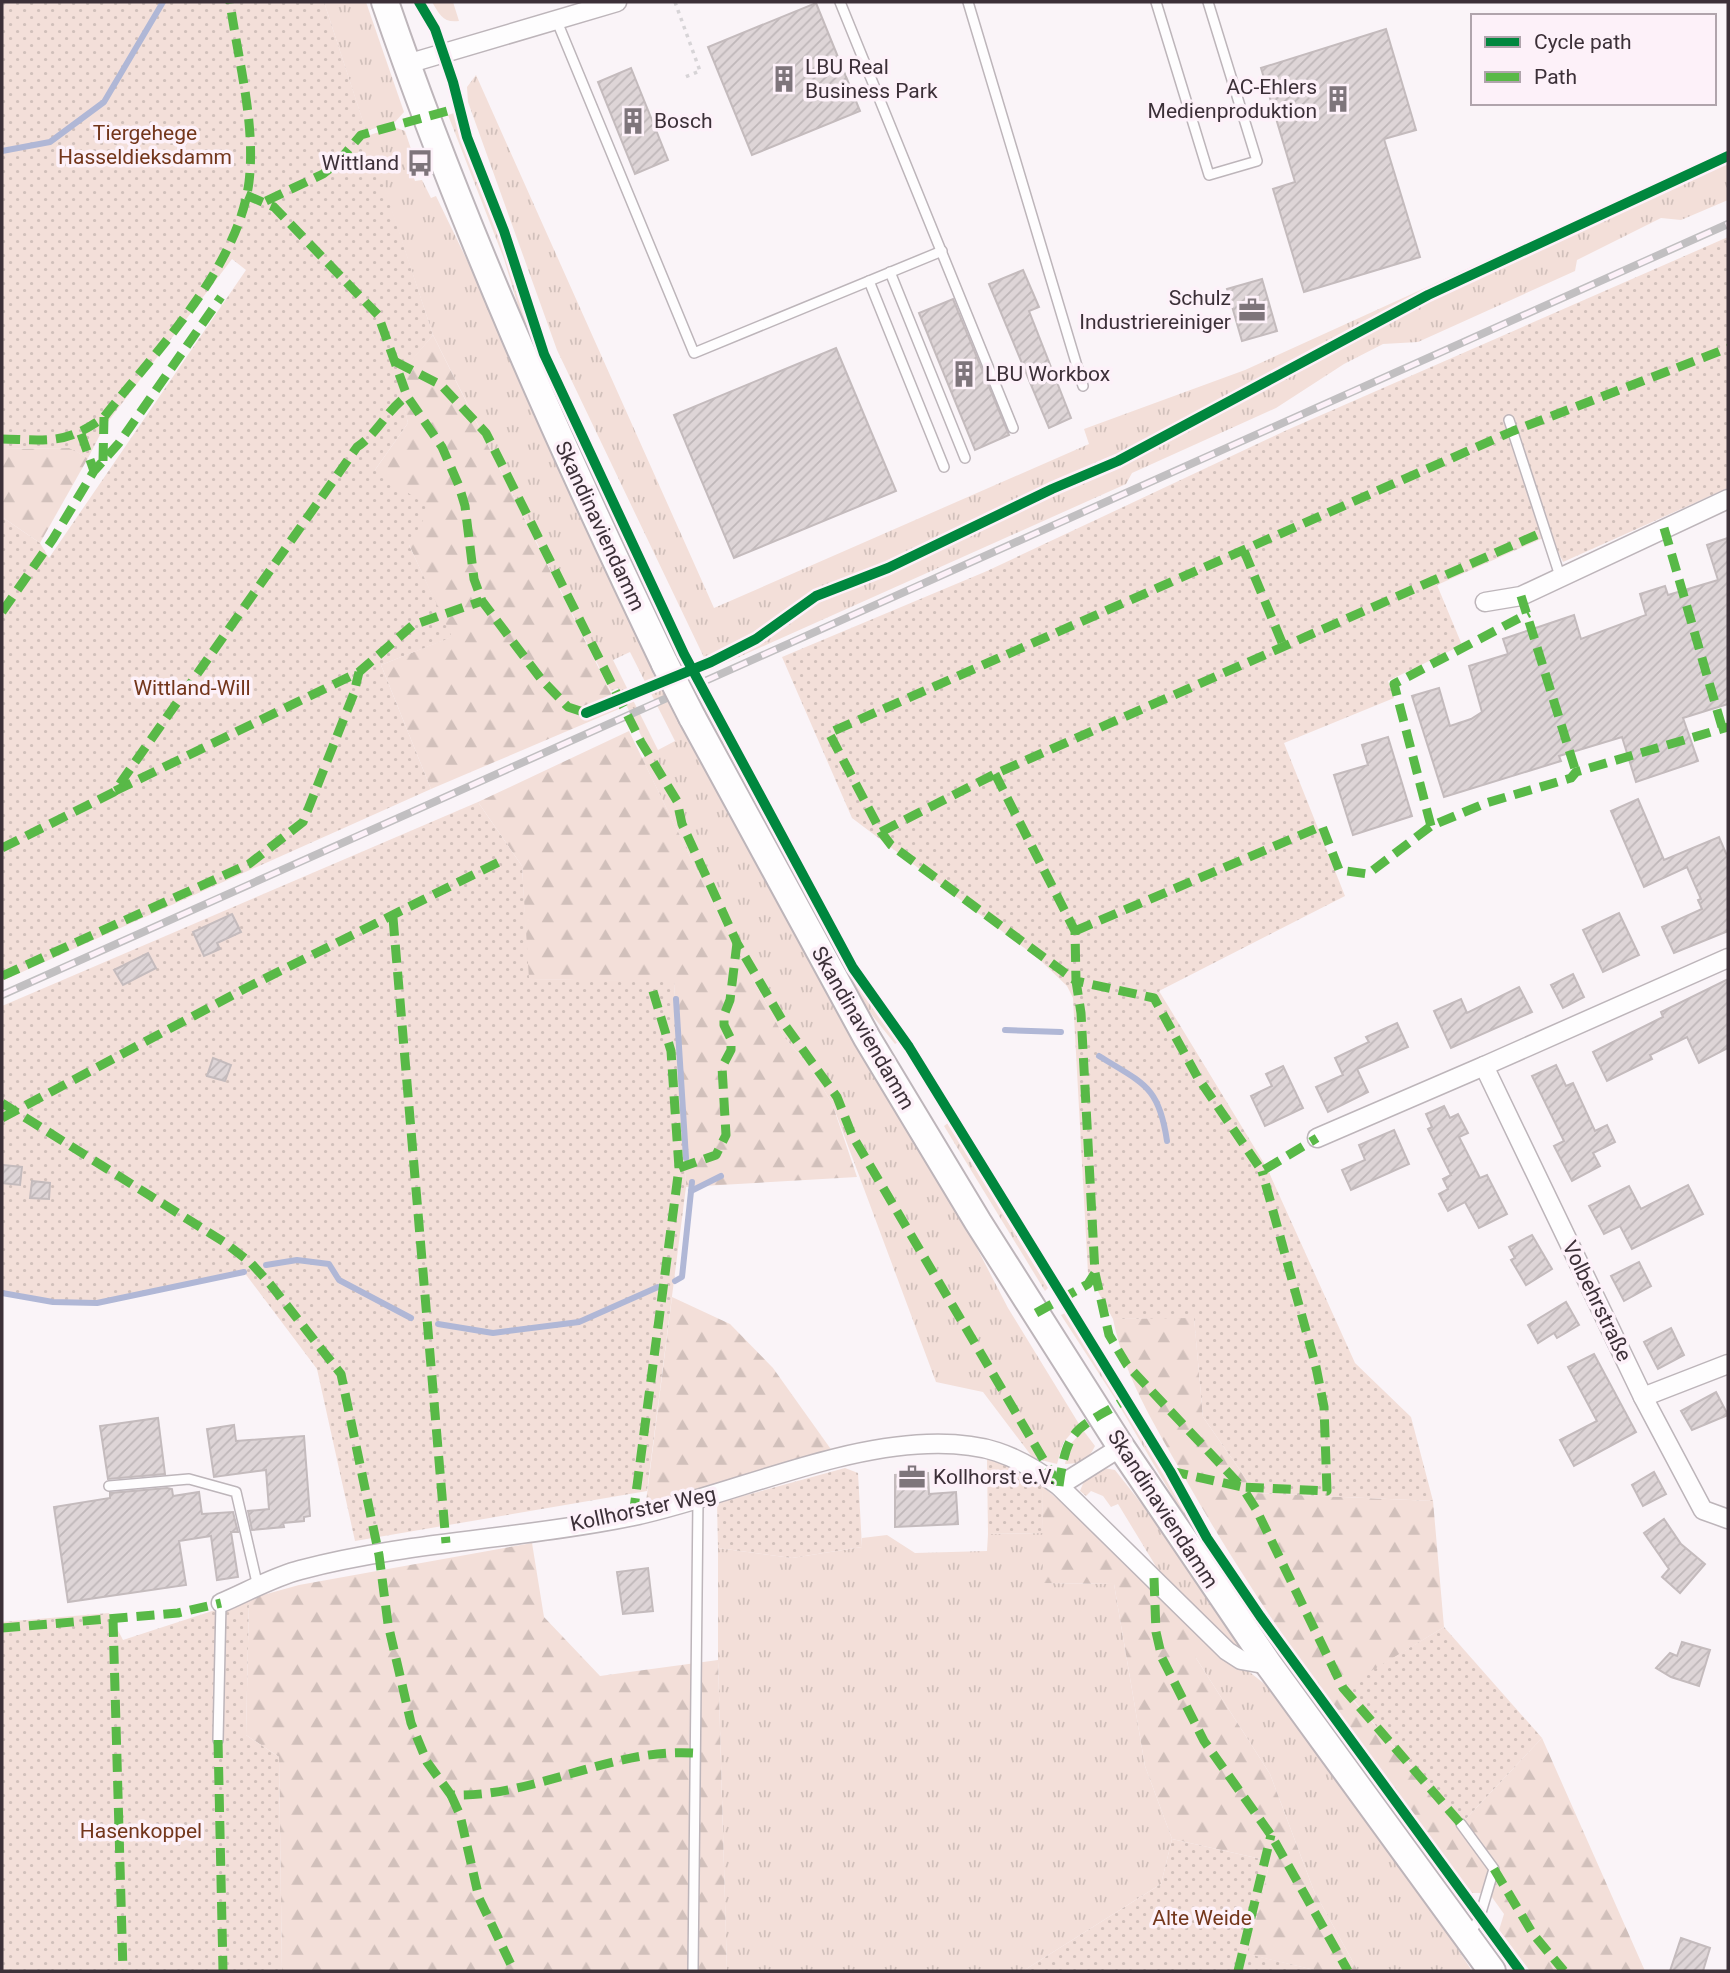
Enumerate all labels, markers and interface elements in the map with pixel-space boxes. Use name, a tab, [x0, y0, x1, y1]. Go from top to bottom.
legend	[1471, 14, 1716, 105]
text: Cycle path	[1534, 30, 1632, 54]
place label: LBU Real Business Park	[805, 55, 938, 103]
building icon: LBU Real Business Park	[769, 64, 799, 94]
text: Path	[1534, 65, 1577, 89]
place label: AC-Ehlers Medienproduktion	[1148, 75, 1317, 123]
building icon: AC-Ehlers Medienproduktion	[1323, 84, 1353, 114]
building icon: Bosch	[618, 106, 648, 136]
place label: Bosch	[654, 109, 712, 133]
park label: Tiergehege Hasseldieksdamm	[58, 121, 232, 169]
bus stop icon: Wittland	[405, 148, 435, 178]
place label: Wittland	[322, 151, 399, 175]
place label: Schulz Industriereiniger	[1079, 286, 1231, 334]
office icon: Schulz Industriereiniger	[1237, 295, 1267, 325]
building icon: LBU Workbox	[949, 359, 979, 389]
place label: LBU Workbox	[985, 362, 1110, 386]
street label: Skandinaviendamm	[550, 438, 650, 614]
park label: Wittland-Will	[133, 676, 251, 700]
street label: Skandinaviendamm	[807, 942, 919, 1114]
street label: Volbehrstraße	[1557, 1237, 1637, 1365]
street label: Skandinaviendamm	[1103, 1425, 1223, 1593]
office icon: Kollhorst e.V.	[897, 1462, 927, 1492]
place label: Kollhorst e.V.	[933, 1465, 1055, 1489]
street label: Kollhorster Weg	[568, 1482, 718, 1536]
park label: Hasenkoppel	[80, 1819, 202, 1843]
park label: Alte Weide	[1152, 1906, 1252, 1930]

